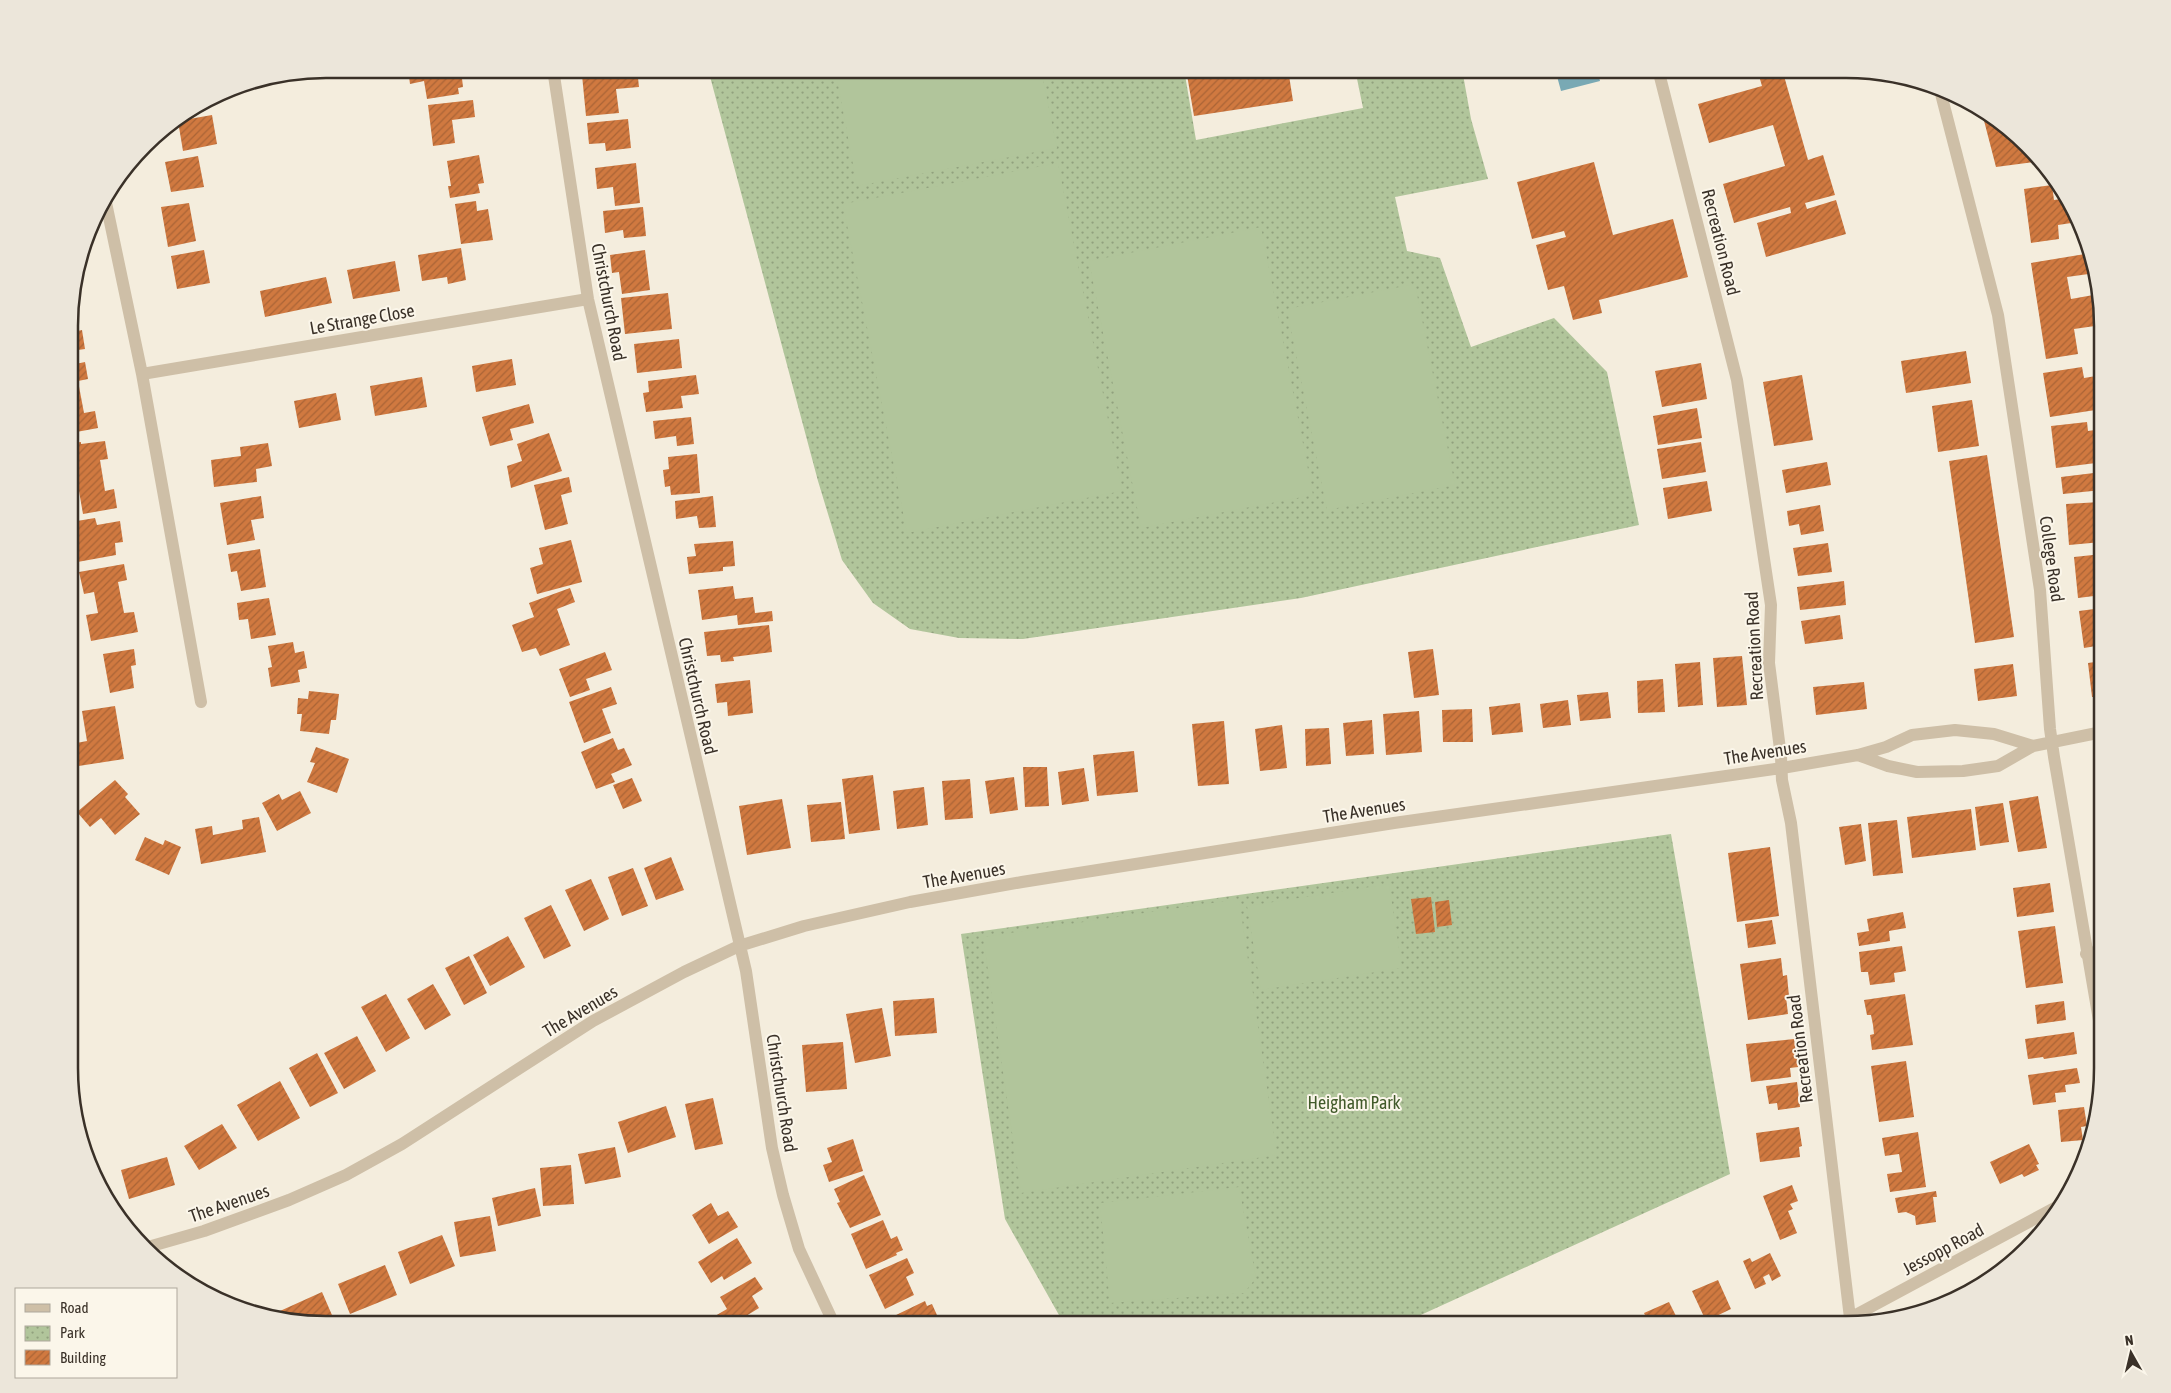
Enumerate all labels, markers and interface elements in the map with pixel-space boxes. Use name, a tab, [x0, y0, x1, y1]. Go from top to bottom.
street label: Recreation Road	[1698, 187, 1744, 297]
street label: Christchurch Road	[587, 241, 631, 363]
street label: Le Strange Close	[308, 299, 416, 339]
street label: College Road	[2036, 515, 2068, 603]
street label: Recreation Road	[1741, 591, 1767, 701]
street label: Christchurch Road	[674, 636, 722, 756]
street label: The Avenues	[1722, 735, 1808, 769]
street label: The Avenues	[1321, 793, 1407, 827]
street label: The Avenues	[921, 857, 1007, 893]
street label: The Avenues	[539, 981, 621, 1041]
street label: Recreation Road	[1783, 994, 1817, 1104]
street label: Christchurch Road	[762, 1032, 802, 1154]
park label: Heigham Park	[1307, 1092, 1401, 1113]
street label: The Avenues	[186, 1180, 272, 1226]
street label: Jessopp Road	[1899, 1219, 1987, 1279]
legend	[15, 1288, 178, 1378]
text: Road	[60, 1299, 89, 1316]
text: Park	[60, 1324, 85, 1341]
north arrow	[2106, 1328, 2156, 1378]
text: N	[2124, 1332, 2134, 1349]
text: Building	[60, 1349, 106, 1366]

